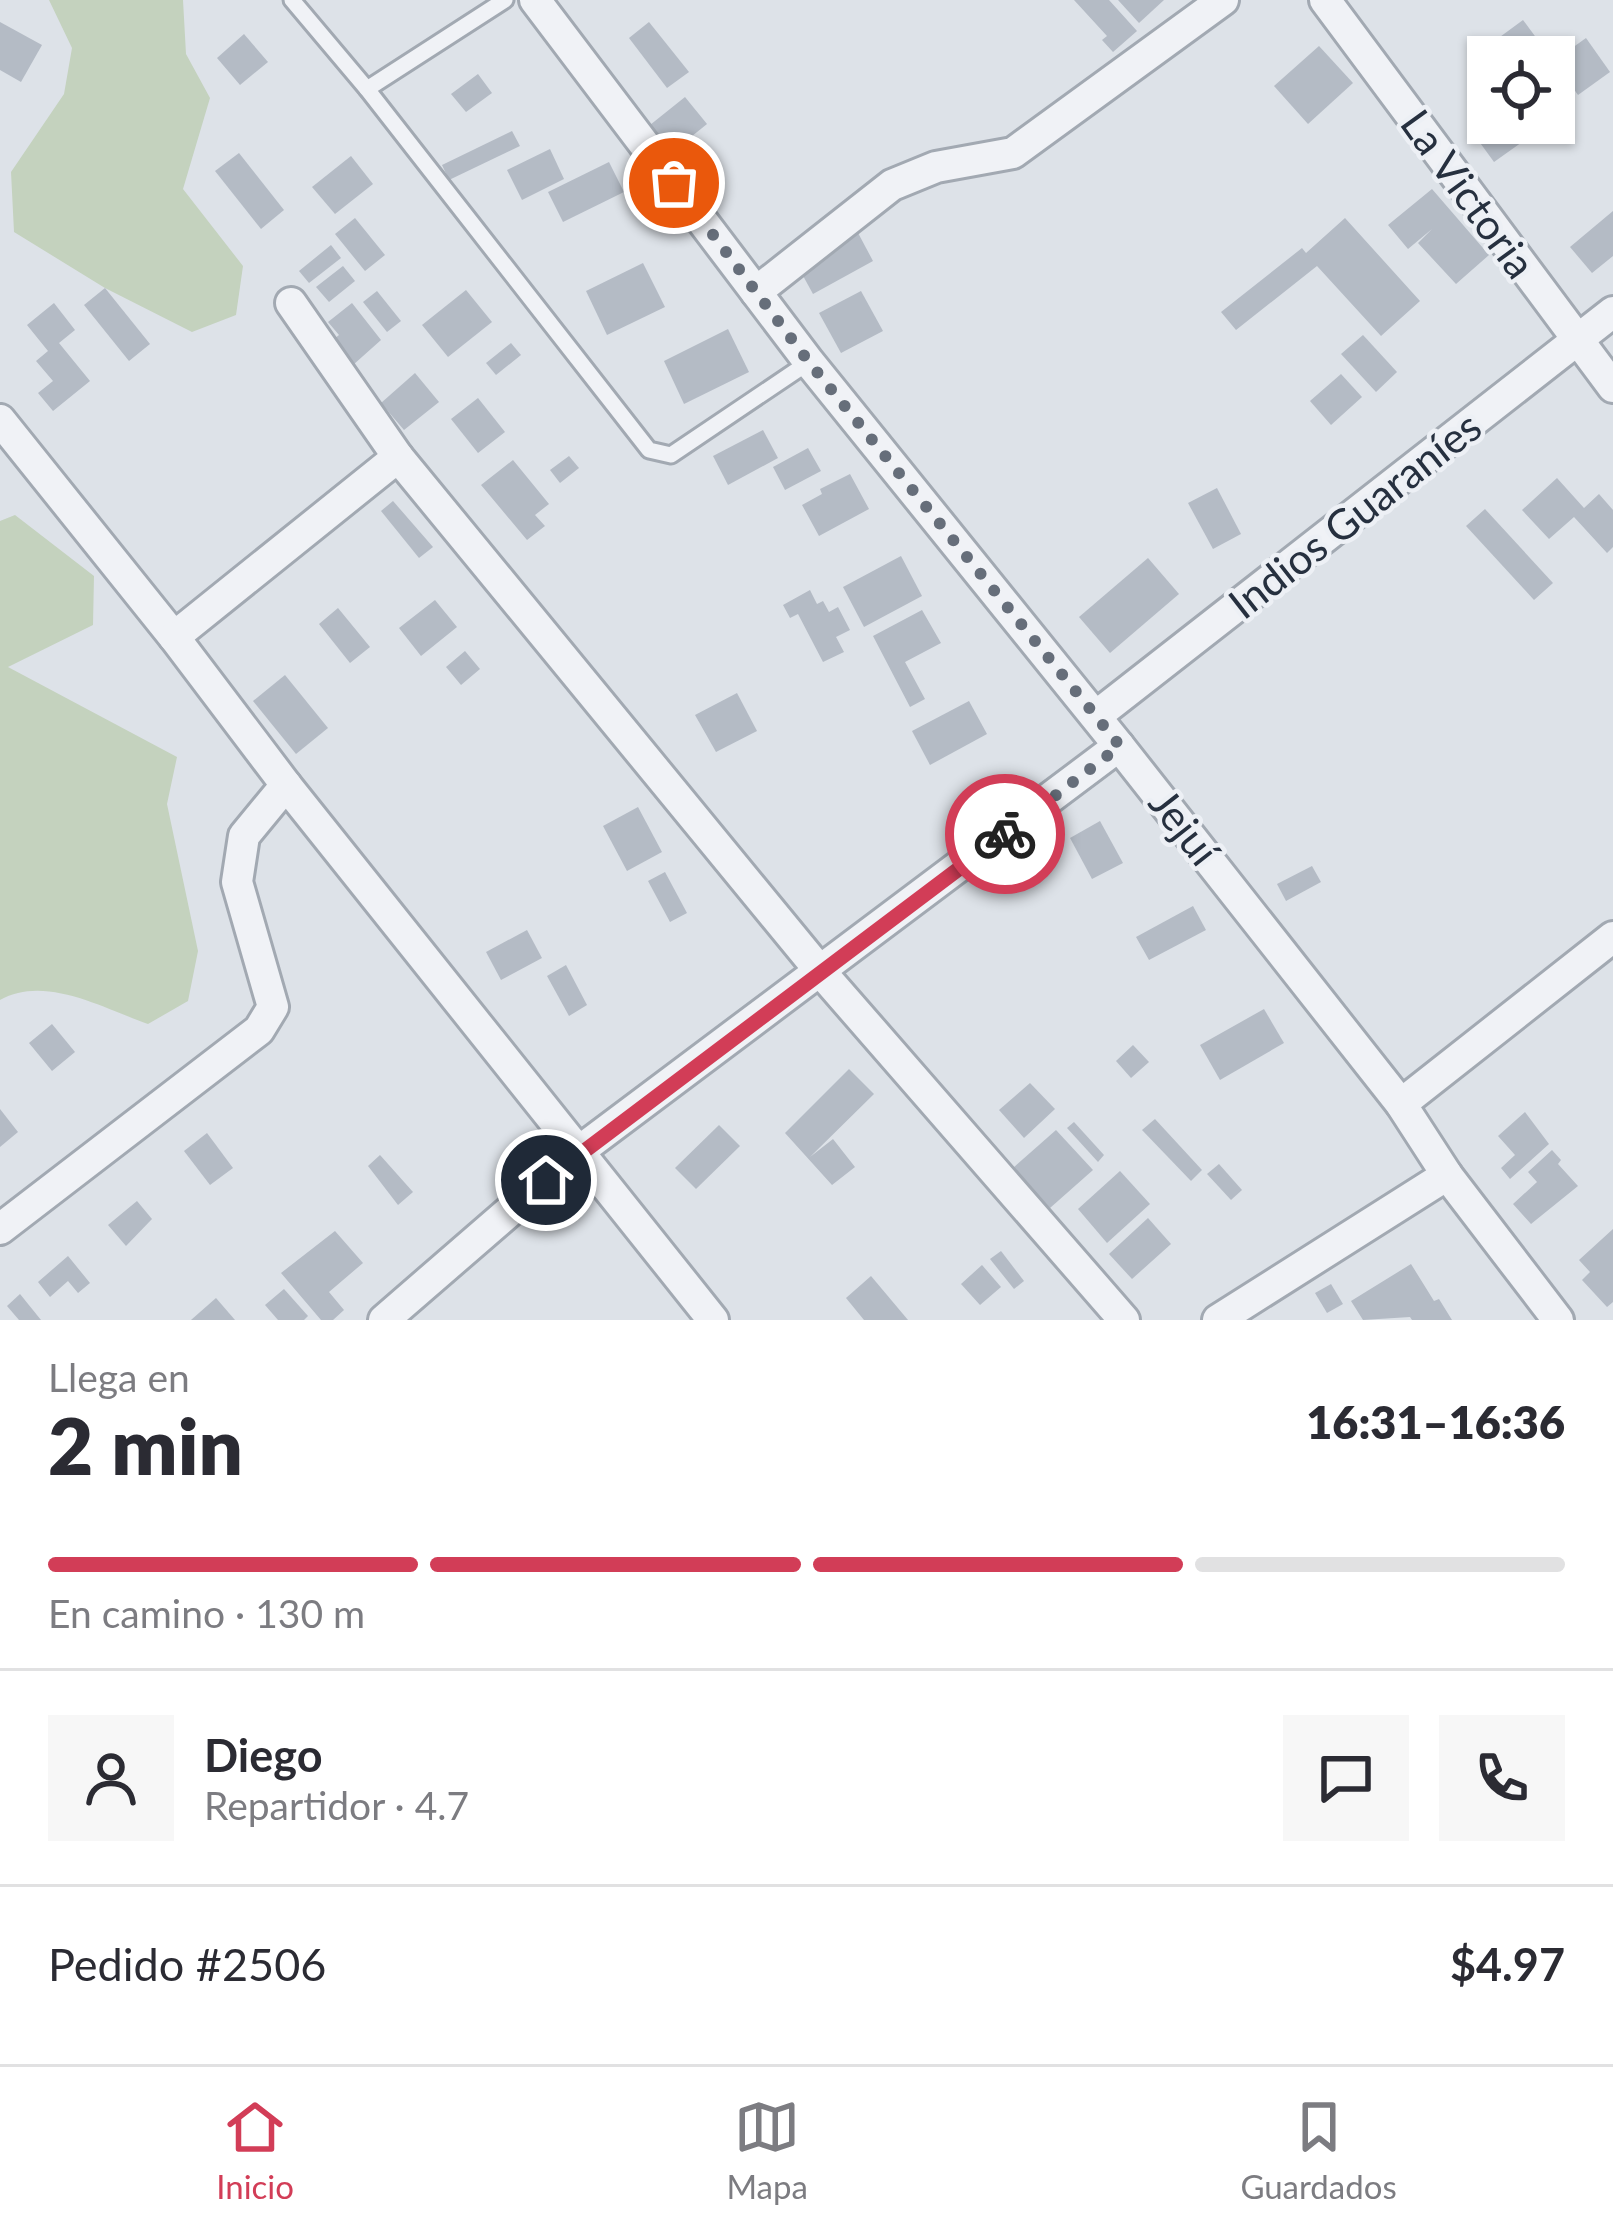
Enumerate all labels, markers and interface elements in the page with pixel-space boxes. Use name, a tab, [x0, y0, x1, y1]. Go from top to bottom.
map controls	[1467, 36, 1575, 144]
button: locate	[1467, 36, 1575, 144]
street label: La Victoria	[1391, 100, 1546, 287]
pin	[623, 132, 725, 234]
icon: bag	[641, 150, 707, 216]
street label: Indios Guaraníes	[1219, 400, 1490, 628]
courier	[945, 774, 1065, 894]
street label: Jejuí	[1140, 778, 1231, 876]
icon: bike	[972, 801, 1038, 867]
pin	[495, 1129, 597, 1231]
icon: home	[513, 1147, 579, 1213]
text: Llega en	[48, 1354, 190, 1400]
text: 16:31–16:36	[1306, 1395, 1565, 1449]
text: 2 min	[48, 1398, 243, 1492]
text: En camino · 130 m	[48, 1590, 365, 1636]
button: person	[48, 1715, 174, 1841]
button: chat	[1283, 1715, 1409, 1841]
button: phone	[1439, 1715, 1565, 1841]
text: Diego	[204, 1728, 323, 1782]
text: Repartidor · 4.7	[204, 1782, 469, 1828]
text: Pedido #2506	[48, 1937, 326, 1991]
text: $4.97	[1450, 1937, 1565, 1991]
tab: Inicio	[216, 2094, 294, 2206]
tab: Mapa	[726, 2094, 808, 2206]
tab: Guardados	[1240, 2094, 1397, 2206]

